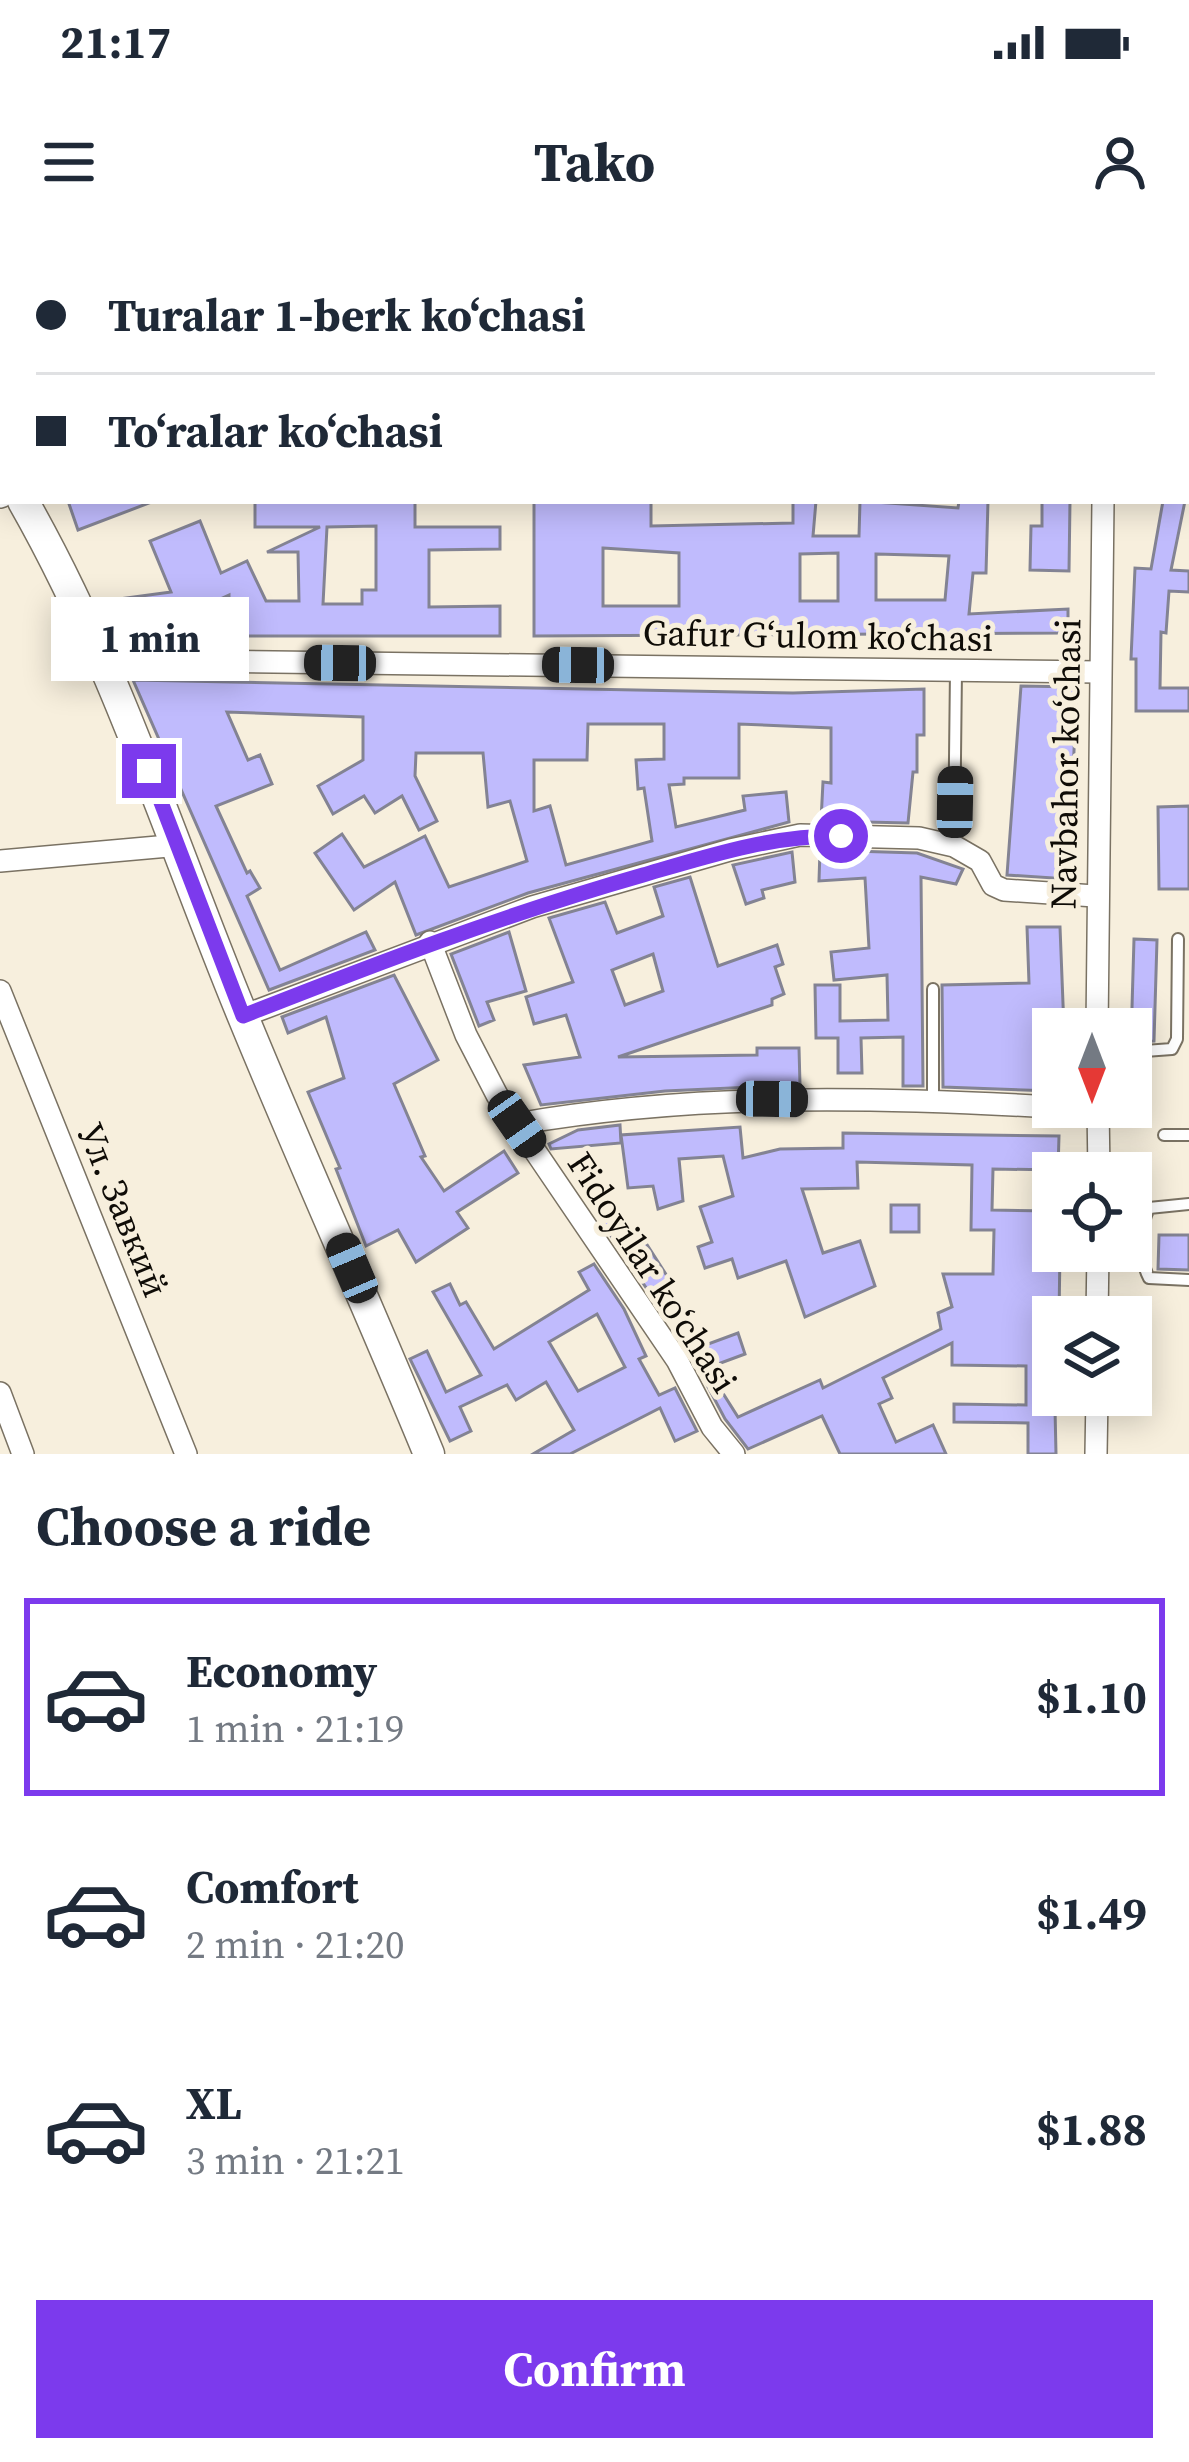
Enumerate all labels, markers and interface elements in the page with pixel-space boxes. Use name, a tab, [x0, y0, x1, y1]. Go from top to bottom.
text: 21:17	[60, 11, 171, 73]
text: Tako	[534, 125, 655, 199]
icon: menu	[36, 129, 102, 195]
icon: person	[1087, 129, 1153, 195]
text: Turalar 1-berk koʻchasi	[108, 284, 586, 346]
text: Toʻralar koʻchasi	[108, 400, 443, 462]
callout: 1 min	[50, 597, 248, 681]
street label: Gafur Gʻulom koʻchasi	[642, 608, 994, 663]
text: 1 min	[99, 612, 201, 665]
street label: Navbahor koʻchasi	[1038, 618, 1093, 910]
car	[304, 644, 376, 682]
car	[542, 646, 614, 684]
route end	[122, 744, 176, 798]
car	[936, 766, 974, 838]
route start	[814, 809, 868, 863]
north arrow	[1032, 1008, 1152, 1128]
map controls	[1032, 1008, 1152, 1416]
car	[736, 1080, 808, 1118]
car	[482, 1084, 552, 1164]
street label: Ул. Завкий	[66, 1116, 181, 1304]
street label: Fidoyilar koʻchasi	[556, 1142, 749, 1402]
button: locate	[1032, 1152, 1152, 1272]
car	[321, 1228, 383, 1308]
button: layers	[1032, 1296, 1152, 1416]
text: Choose a ride	[36, 1489, 371, 1563]
text: Economy	[186, 1640, 377, 1702]
icon: car	[42, 1643, 150, 1751]
text: $1.10	[1036, 1666, 1147, 1728]
text: 1 min · 21:19	[186, 1702, 405, 1755]
text: Comfort	[186, 1856, 359, 1918]
icon: car	[42, 1859, 150, 1967]
text: $1.49	[1036, 1882, 1147, 1944]
text: 2 min · 21:20	[186, 1918, 405, 1971]
text: XL	[186, 2072, 242, 2134]
icon: car	[42, 2075, 150, 2183]
text: $1.88	[1036, 2098, 1147, 2160]
text: 3 min · 21:21	[186, 2134, 405, 2187]
button: Confirm	[36, 2300, 1153, 2438]

